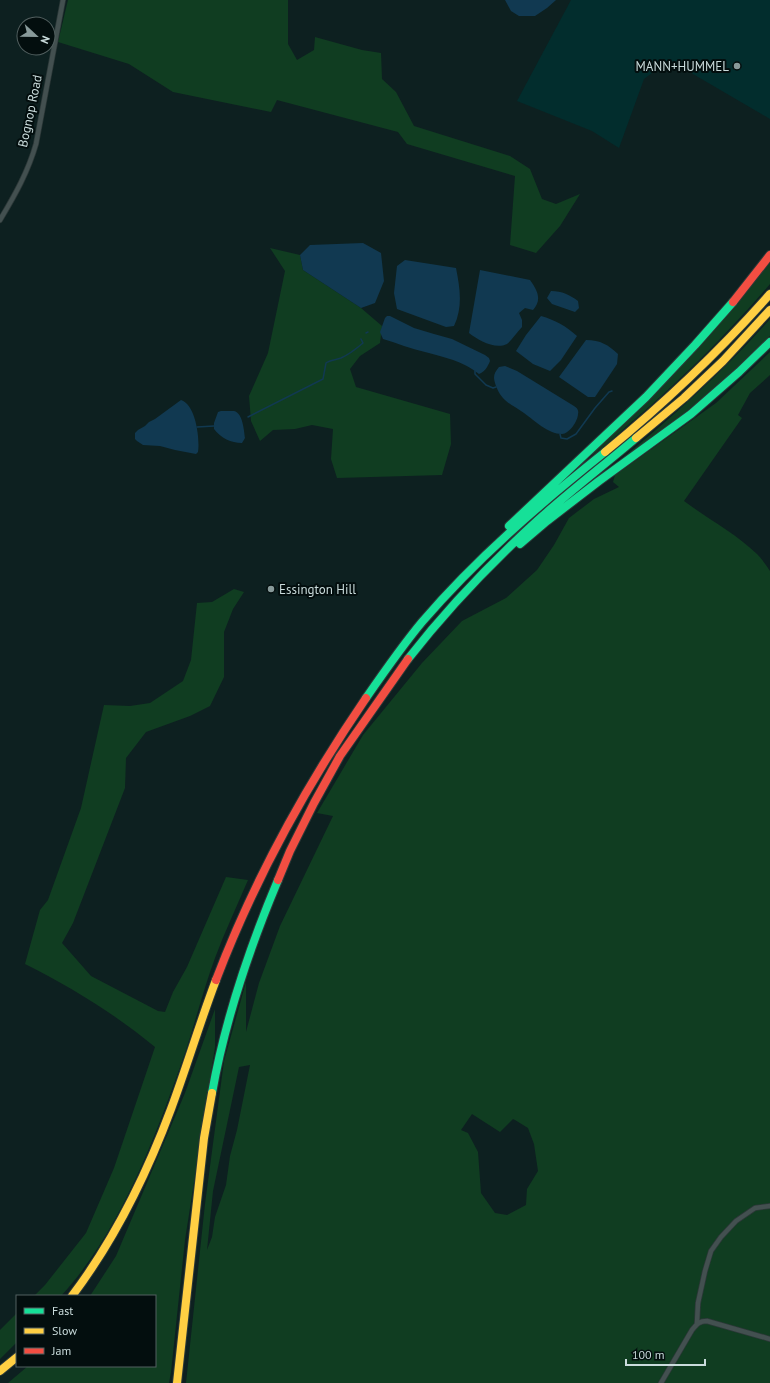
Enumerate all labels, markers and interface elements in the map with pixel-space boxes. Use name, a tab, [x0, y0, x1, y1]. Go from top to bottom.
north arrow	[16, 16, 56, 56]
text: N	[37, 34, 53, 46]
place label: MANN+HUMMEL	[636, 58, 729, 75]
marker: MANN+HUMMEL	[732, 61, 742, 71]
street label: Bognop Road	[14, 73, 46, 149]
place label: Essington Hill	[279, 581, 356, 598]
marker: Essington Hill	[266, 584, 276, 594]
legend	[16, 1295, 156, 1367]
text: Fast	[52, 1303, 73, 1318]
text: Slow	[52, 1323, 77, 1338]
scale bar	[626, 1341, 705, 1367]
text: Jam	[51, 1343, 71, 1358]
text: 100 m	[632, 1347, 665, 1362]

